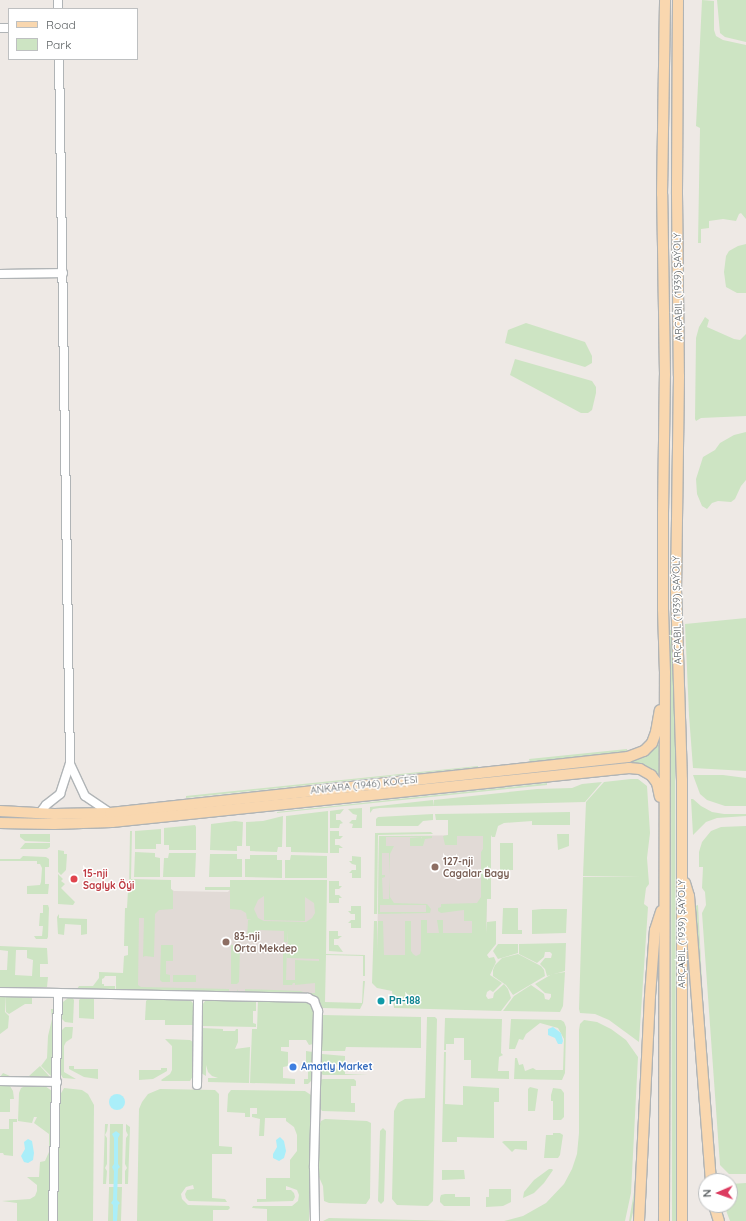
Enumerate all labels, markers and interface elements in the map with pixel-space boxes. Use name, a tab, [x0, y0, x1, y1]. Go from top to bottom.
legend	[8, 8, 138, 60]
text: Road	[46, 17, 76, 32]
text: Park	[46, 37, 71, 52]
street label: ARÇABIL (1939) ŞAÝOLY	[671, 233, 685, 341]
street label: ARÇABIL (1939) ŞAÝOLY	[670, 556, 684, 664]
street label: ANKARA (1946) KÖÇESI	[310, 773, 418, 797]
place label: 127-nji Cagalar Bagy	[443, 855, 509, 878]
marker: 127-nji Cagalar Bagy	[430, 862, 440, 872]
place label: 15-nji Saglyk Öýi	[83, 867, 134, 890]
marker: 15-nji Saglyk Öýi	[68, 873, 80, 885]
street label: ARÇABIL (1939) ŞAÝOLY	[676, 880, 688, 988]
place label: 83-nji Orta Mekdep	[234, 930, 297, 954]
marker: 83-nji Orta Mekdep	[221, 937, 231, 947]
place label: Рп-188	[389, 995, 420, 1007]
marker: Рп-188	[376, 996, 386, 1006]
place label: Amatly Market	[301, 1061, 372, 1073]
marker: Amatly Market	[288, 1062, 298, 1072]
north arrow	[698, 1173, 738, 1213]
text: N	[700, 1189, 714, 1198]

